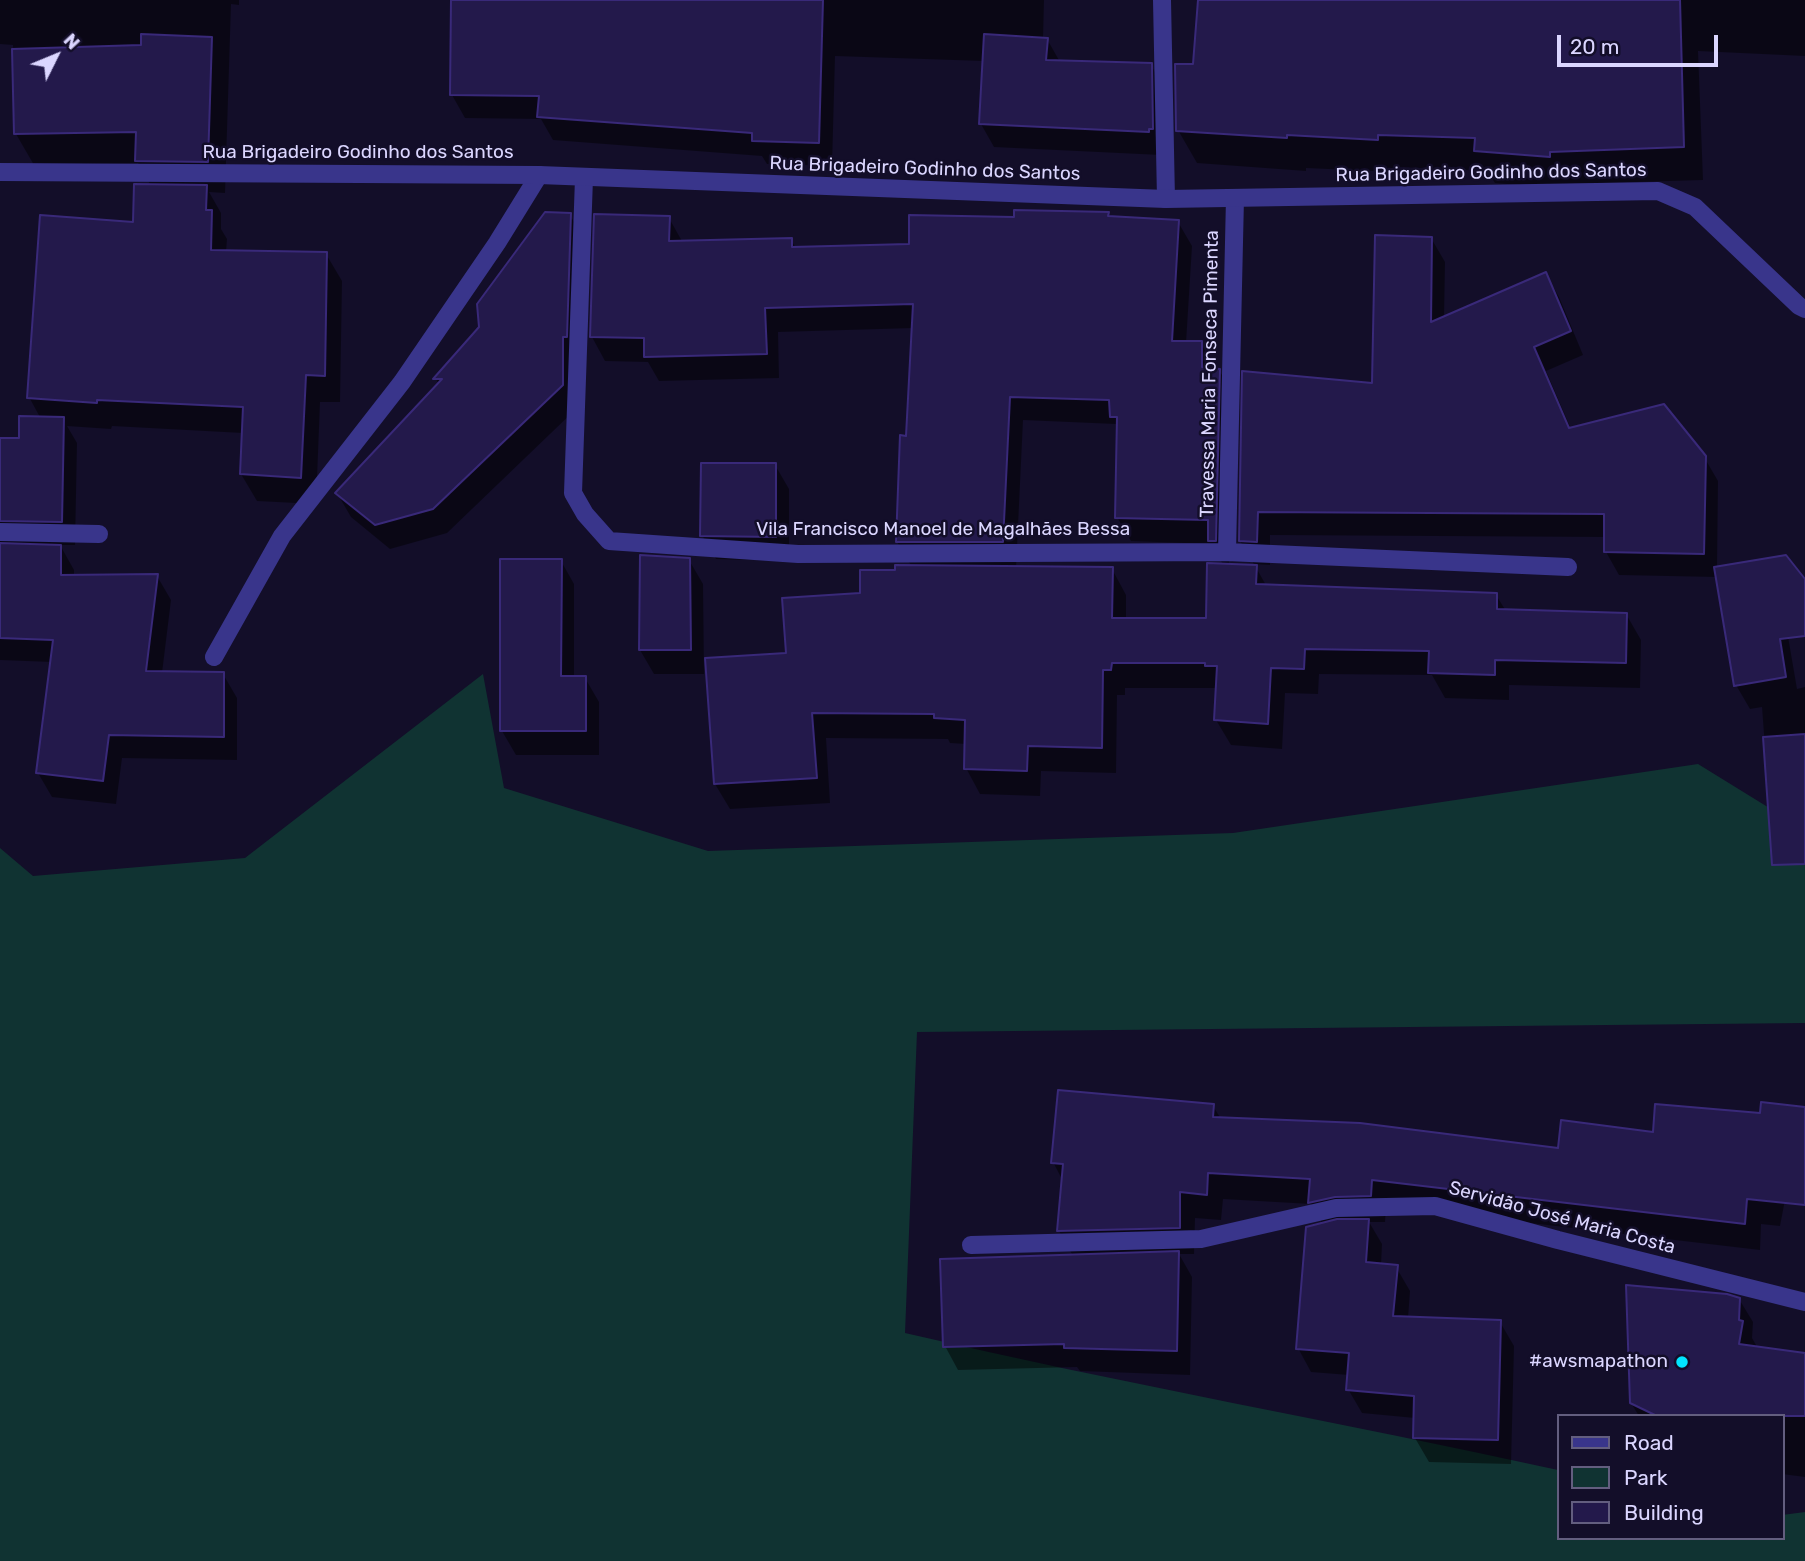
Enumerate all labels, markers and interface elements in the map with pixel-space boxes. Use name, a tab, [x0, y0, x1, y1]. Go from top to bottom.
north arrow	[21, 21, 91, 91]
scale bar	[1560, 21, 1721, 65]
text: N	[59, 28, 85, 54]
text: 20 m	[1570, 34, 1619, 59]
street label: Rua Brigadeiro Godinho dos Santos	[202, 142, 514, 164]
street label: Rua Brigadeiro Godinho dos Santos	[769, 152, 1081, 186]
street label: Rua Brigadeiro Godinho dos Santos	[1335, 159, 1647, 187]
street label: Travessa Maria Fonseca Pimenta	[1196, 230, 1224, 518]
street label: Vila Francisco Manoel de Magalhães Bessa	[756, 519, 1130, 541]
street label: Servidão José Maria Costa	[1446, 1177, 1678, 1259]
place label: #awsmapathon	[1529, 1351, 1668, 1373]
marker: #awsmapathon	[1674, 1354, 1690, 1370]
legend	[1556, 1414, 1784, 1540]
text: Road	[1624, 1430, 1674, 1455]
text: Park	[1624, 1465, 1668, 1490]
text: Building	[1624, 1500, 1704, 1525]

